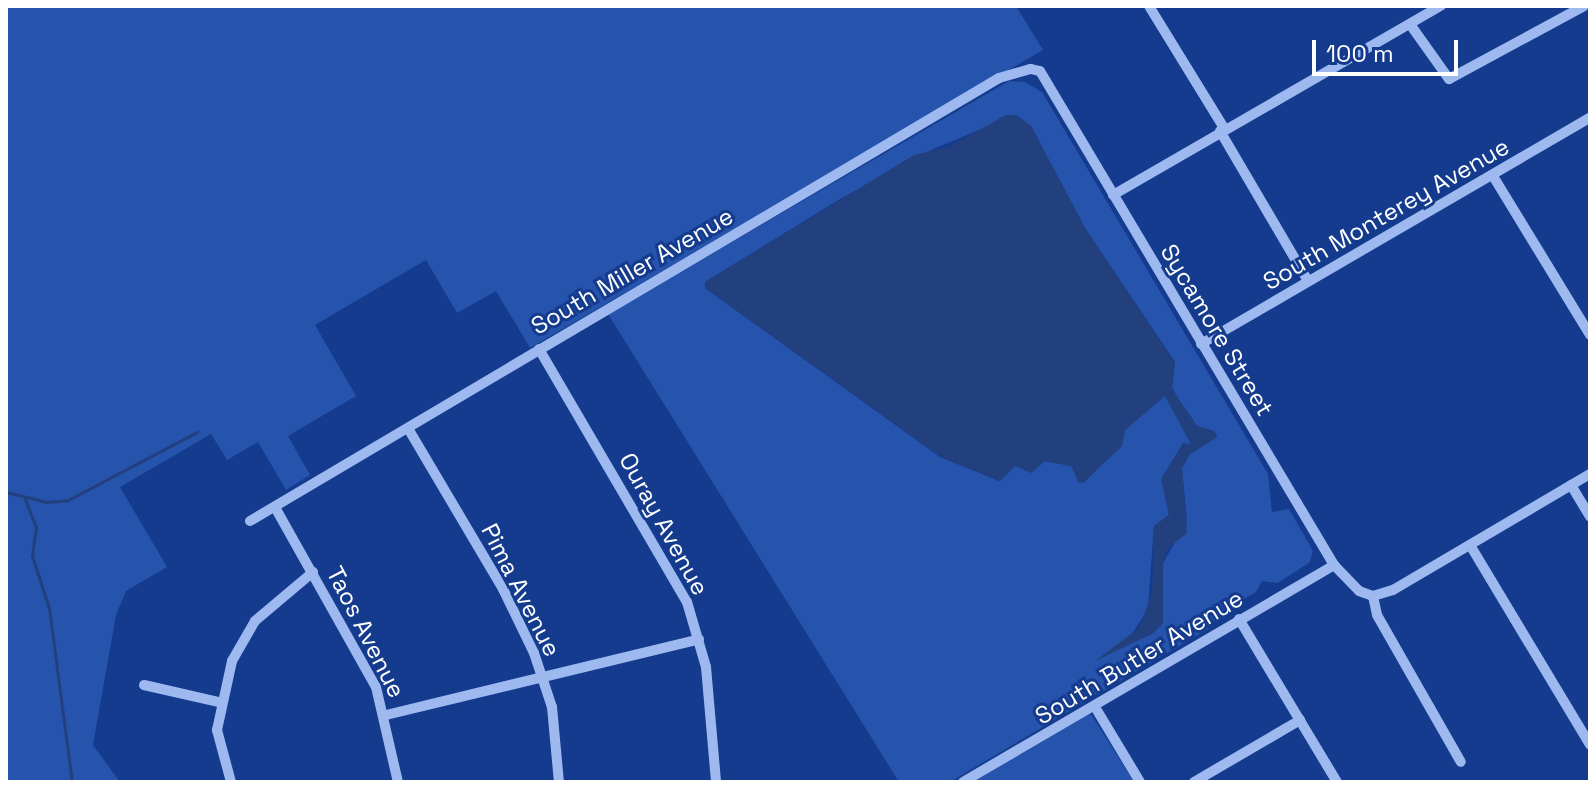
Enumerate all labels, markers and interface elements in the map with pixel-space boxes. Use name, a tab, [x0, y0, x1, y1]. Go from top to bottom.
scale bar	[1316, 24, 1462, 74]
text: 100 m	[1326, 38, 1394, 69]
street label: South Monterey Avenue	[1258, 132, 1514, 296]
street label: South Miller Avenue	[526, 201, 738, 341]
street label: Sycamore Street	[1154, 239, 1280, 421]
street label: Ouray Avenue	[613, 448, 715, 600]
street label: Pima Avenue	[475, 519, 567, 661]
street label: Taos Avenue	[321, 561, 411, 703]
street label: South Butler Avenue	[1030, 583, 1248, 731]

